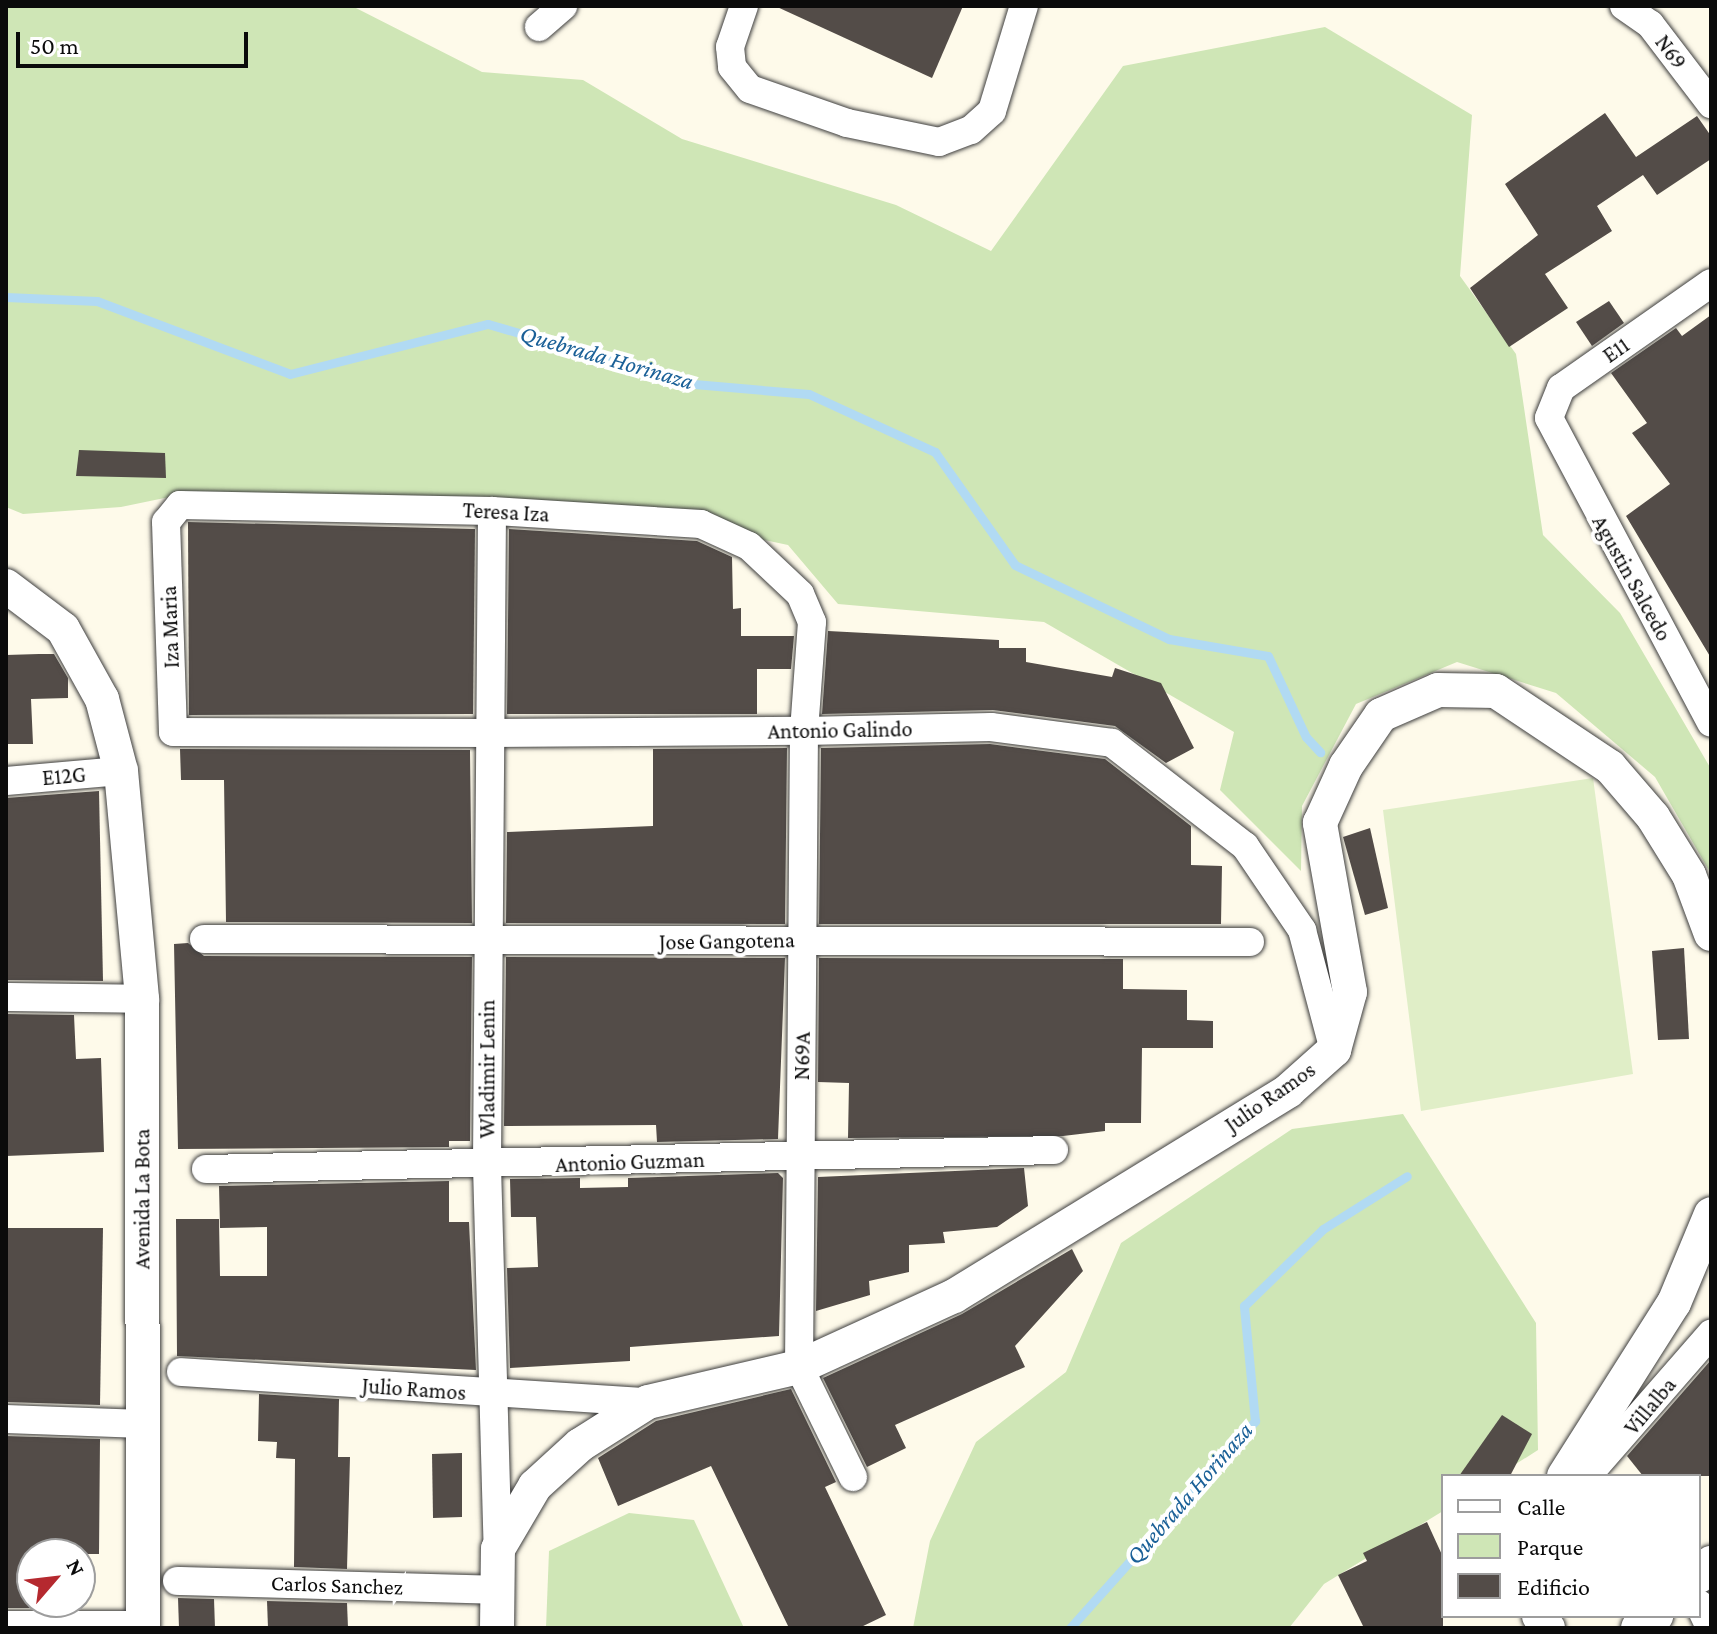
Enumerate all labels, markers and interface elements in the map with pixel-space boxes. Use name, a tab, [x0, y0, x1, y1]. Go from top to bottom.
scale bar	[20, 16, 252, 66]
street label: N69	[1650, 30, 1692, 74]
text: 50 m	[30, 32, 79, 59]
water label: Quebrada Horinaza	[517, 319, 697, 395]
street label: E11	[1598, 332, 1634, 368]
street label: Teresa Iza	[462, 497, 550, 527]
street label: Agustin Salcedo	[1587, 510, 1677, 646]
street label: Iza Maria	[155, 585, 185, 669]
street label: Antonio Galindo	[767, 716, 913, 744]
street label: E12G	[41, 761, 87, 791]
street label: Jose Gangotena	[659, 927, 795, 955]
street label: Wladimir Lenin	[474, 1000, 500, 1138]
street label: N69A	[788, 1031, 816, 1081]
street label: Julio Ramos	[1220, 1056, 1320, 1138]
street label: Avenida La Bota	[129, 1129, 155, 1269]
street label: Antonio Guzman	[555, 1146, 705, 1178]
street label: Julio Ramos	[361, 1372, 467, 1406]
street label: Villalba	[1618, 1372, 1682, 1440]
water label: Quebrada Horinaza	[1119, 1416, 1259, 1570]
legend	[1441, 1474, 1701, 1618]
text: Calle	[1517, 1493, 1565, 1520]
text: Parque	[1517, 1533, 1583, 1560]
north arrow	[16, 1538, 96, 1618]
text: N	[61, 1555, 90, 1580]
street label: Carlos Sanchez	[270, 1569, 404, 1601]
text: Edificio	[1517, 1573, 1590, 1600]

